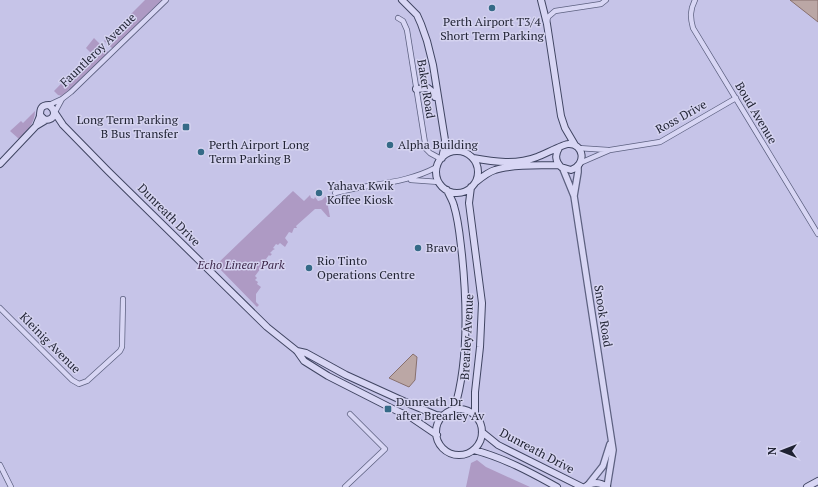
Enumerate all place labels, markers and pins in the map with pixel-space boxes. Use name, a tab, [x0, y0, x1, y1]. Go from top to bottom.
marker: Perth Airport T3/4 Short Term Parking	[487, 3, 497, 13]
place label: Perth Airport T3/4 Short Term Parking	[440, 14, 545, 43]
place label: Long Term Parking B Bus Transfer	[77, 112, 179, 141]
marker: Long Term Parking B Bus Transfer	[181, 122, 191, 132]
place label: Perth Airport Long Term Parking B	[209, 137, 310, 166]
place label: Alpha Building	[398, 137, 479, 152]
marker: Alpha Building	[385, 140, 395, 150]
marker: Perth Airport Long Term Parking B	[196, 147, 206, 157]
place label: Yahava Kwik Koffee Kiosk	[327, 178, 394, 207]
marker: Yahava Kwik Koffee Kiosk	[314, 188, 324, 198]
place label: Bravo	[426, 240, 457, 255]
marker: Bravo	[413, 243, 423, 253]
place label: Rio Tinto Operations Centre	[317, 253, 415, 282]
marker: Rio Tinto Operations Centre	[304, 263, 314, 273]
place label: Dunreath Dr after Brearley Av	[396, 394, 485, 423]
marker: Dunreath Dr after Brearley Av	[383, 404, 393, 414]

